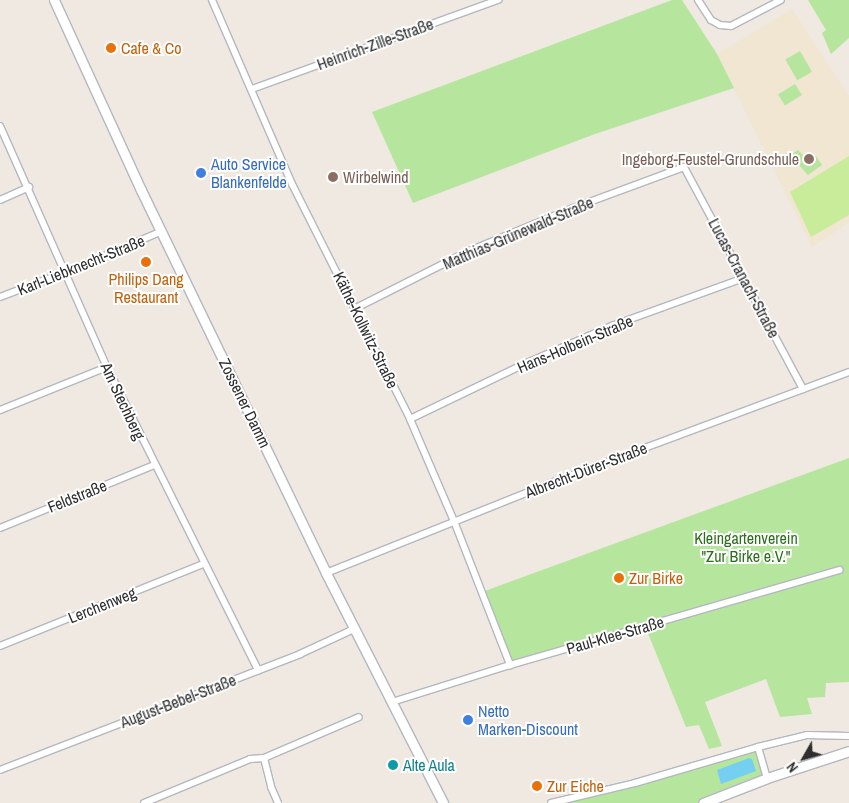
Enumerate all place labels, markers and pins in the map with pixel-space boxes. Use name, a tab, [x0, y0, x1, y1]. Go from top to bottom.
place label: Cafe & Co	[121, 38, 182, 58]
marker: Cafe & Co	[105, 42, 117, 54]
place label: Ingeborg-Feustel-Grundschule	[622, 149, 799, 169]
marker: Ingeborg-Feustel-Grundschule	[803, 153, 815, 165]
place label: Auto Service Blankenfelde	[211, 154, 287, 192]
marker: Auto Service Blankenfelde	[195, 167, 207, 179]
place label: Wirbelwind	[343, 167, 409, 187]
marker: Wirbelwind	[327, 171, 339, 183]
marker: Philips Dang Restaurant	[140, 256, 152, 268]
place label: Philips Dang Restaurant	[108, 269, 184, 307]
place label: Zur Birke	[629, 568, 683, 588]
marker: Zur Birke	[613, 572, 625, 584]
place label: Netto Marken-Discount	[478, 701, 578, 739]
marker: Netto Marken-Discount	[462, 714, 474, 726]
place label: Alte Aula	[403, 755, 456, 775]
marker: Alte Aula	[387, 759, 399, 771]
place label: Zur Eiche	[547, 776, 604, 796]
marker: Zur Eiche	[531, 780, 543, 792]

